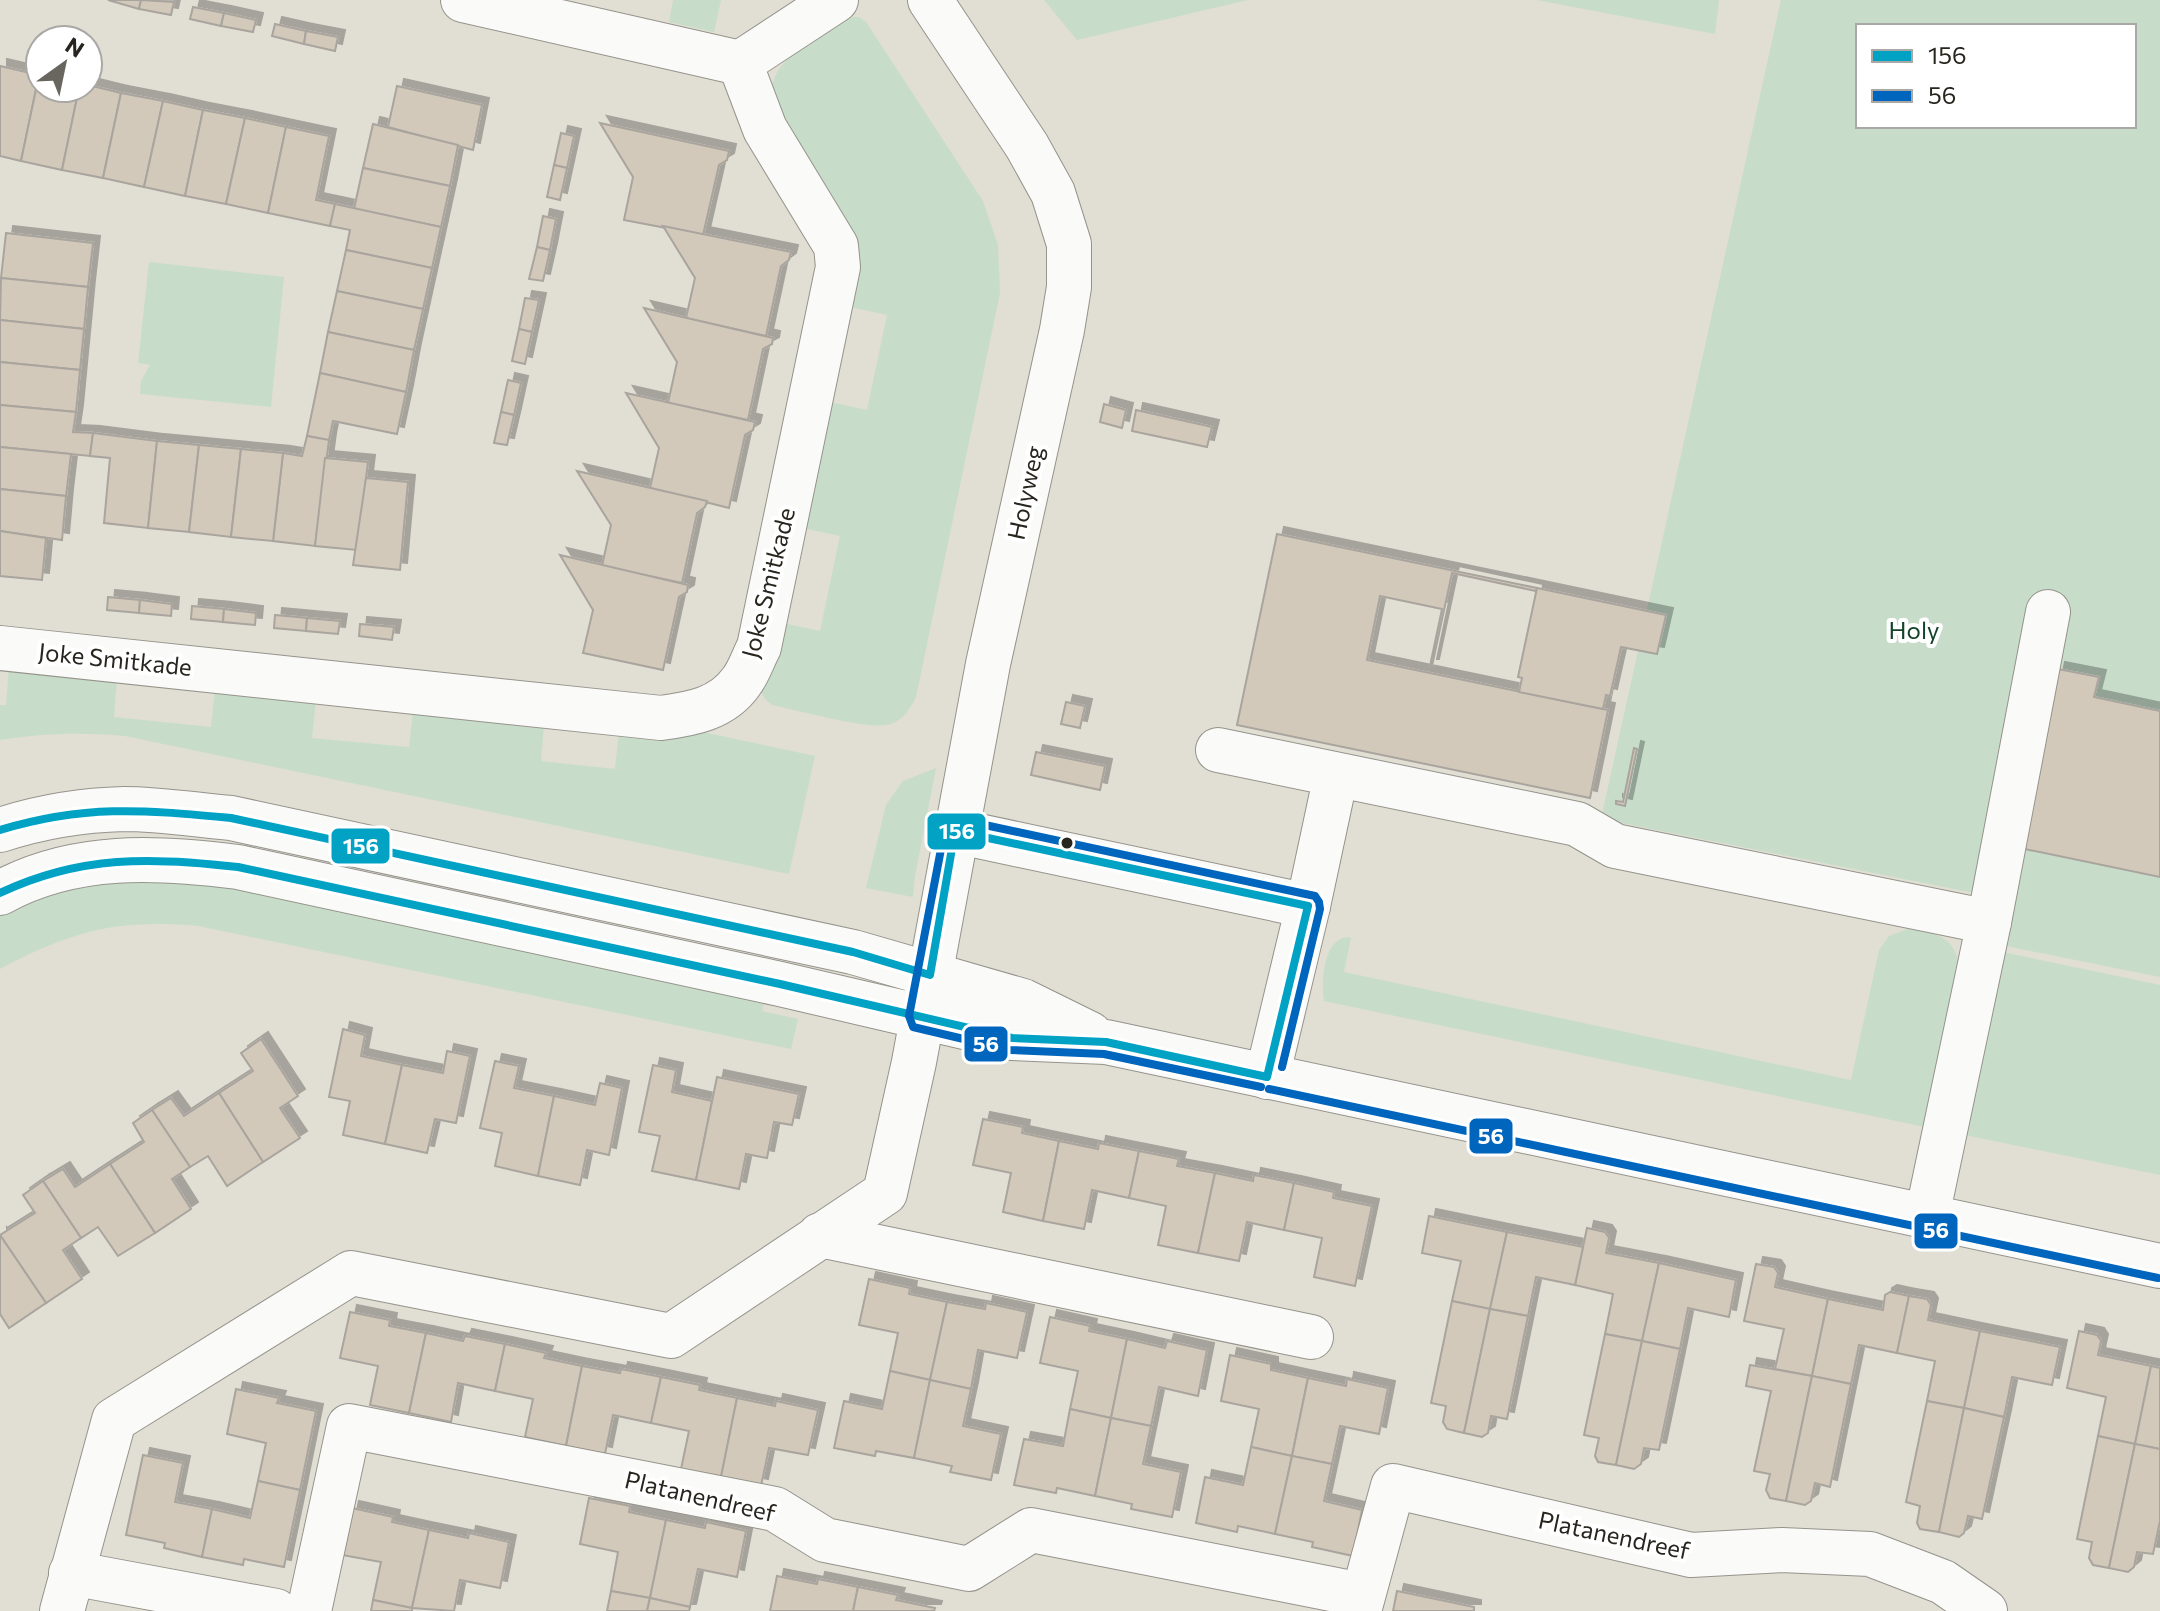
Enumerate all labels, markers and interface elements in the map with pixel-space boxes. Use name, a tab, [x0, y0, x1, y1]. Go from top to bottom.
north arrow	[24, 24, 104, 104]
legend	[1856, 24, 2136, 128]
text: N	[61, 31, 89, 63]
text: 156	[1928, 40, 1967, 69]
text: 56	[1928, 80, 1956, 109]
street label: Holyweg	[1000, 443, 1049, 542]
street label: Joke Smitkade	[735, 504, 800, 661]
park label: Holy	[1889, 615, 1939, 644]
street label: Joke Smitkade	[37, 636, 193, 681]
line badge: 156	[926, 812, 987, 851]
text: 156	[939, 817, 975, 844]
line badge: 156	[330, 827, 391, 865]
text: 156	[343, 832, 379, 859]
unlabelled marker	[1059, 835, 1075, 851]
line badge: 56	[963, 1025, 1009, 1063]
text: 56	[973, 1030, 999, 1057]
line badge: 56	[1468, 1117, 1514, 1155]
text: 56	[1478, 1122, 1504, 1149]
line badge: 56	[1913, 1212, 1959, 1250]
text: 56	[1923, 1216, 1949, 1243]
street label: Platanendreef	[622, 1464, 779, 1527]
street label: Platanendreef	[1536, 1504, 1693, 1565]

